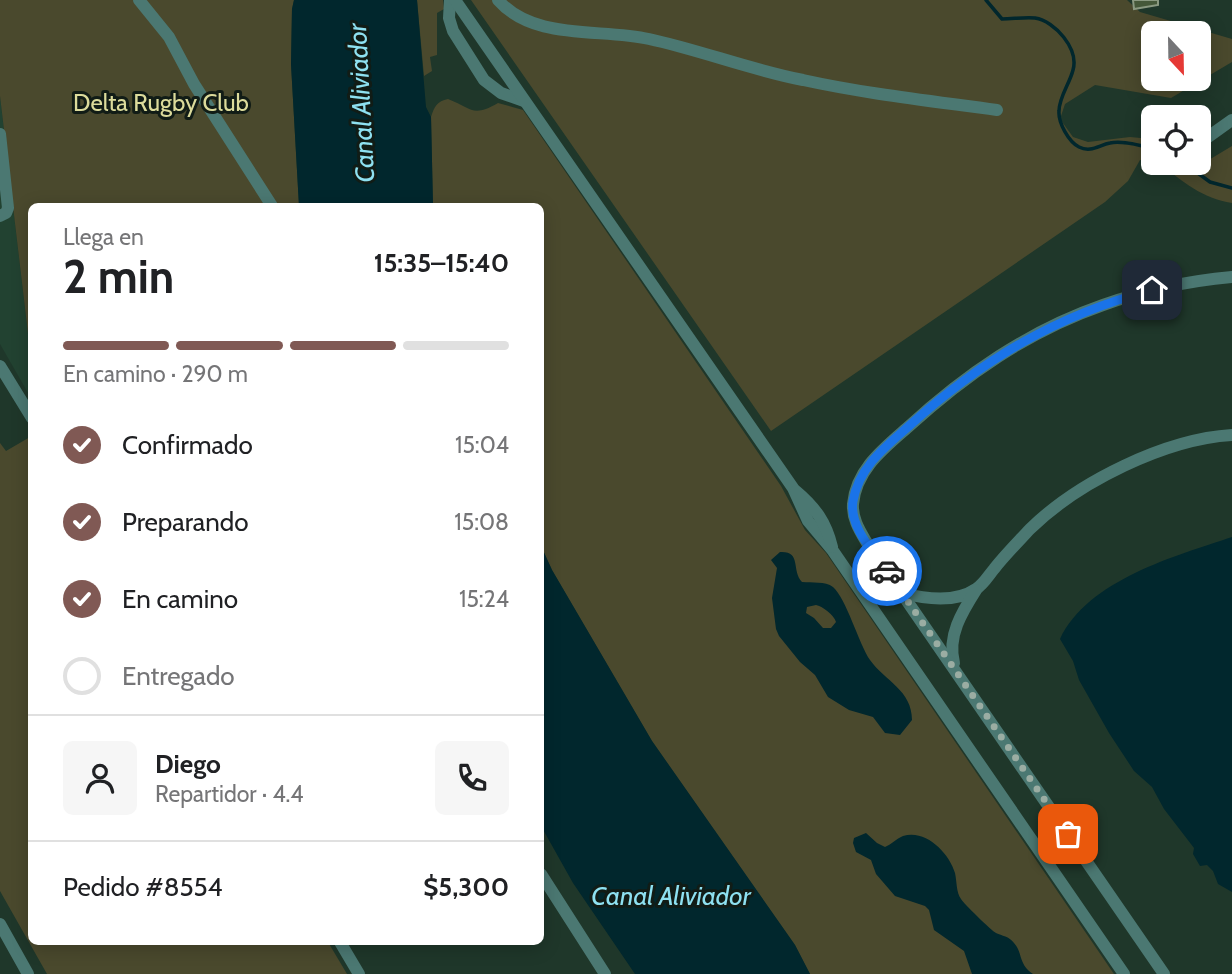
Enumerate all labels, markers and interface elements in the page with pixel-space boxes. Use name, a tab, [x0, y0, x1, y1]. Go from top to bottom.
north arrow	[1141, 21, 1211, 91]
map controls	[1141, 21, 1211, 175]
water label: Canal Aliviador	[341, 22, 381, 183]
park label: Delta Rugby Club	[73, 88, 249, 117]
button: locate	[1141, 105, 1211, 175]
text: Llega en	[63, 223, 144, 251]
text: 15:35–15:40	[374, 247, 509, 279]
text: 2 min	[63, 249, 174, 305]
pin	[1122, 260, 1182, 320]
icon: home	[1133, 271, 1171, 309]
text: En camino · 290 m	[63, 360, 248, 388]
icon: check	[63, 426, 101, 464]
text: Confirmado	[122, 429, 253, 461]
text: 15:04	[455, 431, 509, 459]
icon: check	[63, 503, 101, 541]
text: Preparando	[122, 506, 249, 538]
text: 15:08	[454, 508, 509, 536]
courier	[852, 536, 922, 606]
icon: car	[868, 552, 906, 590]
icon: check	[63, 580, 101, 618]
text: En camino	[122, 583, 238, 615]
text: 15:24	[459, 585, 509, 613]
text: Entregado	[122, 660, 235, 692]
button: person	[63, 741, 137, 815]
button: phone	[435, 741, 509, 815]
text: Diego	[155, 748, 221, 780]
text: Repartidor · 4.4	[155, 780, 304, 808]
pin	[1038, 804, 1098, 864]
icon: bag	[1049, 815, 1087, 853]
text: Pedido #8554	[63, 871, 223, 903]
text: $5,300	[423, 871, 509, 903]
water label: Canal Aliviador	[591, 880, 752, 912]

